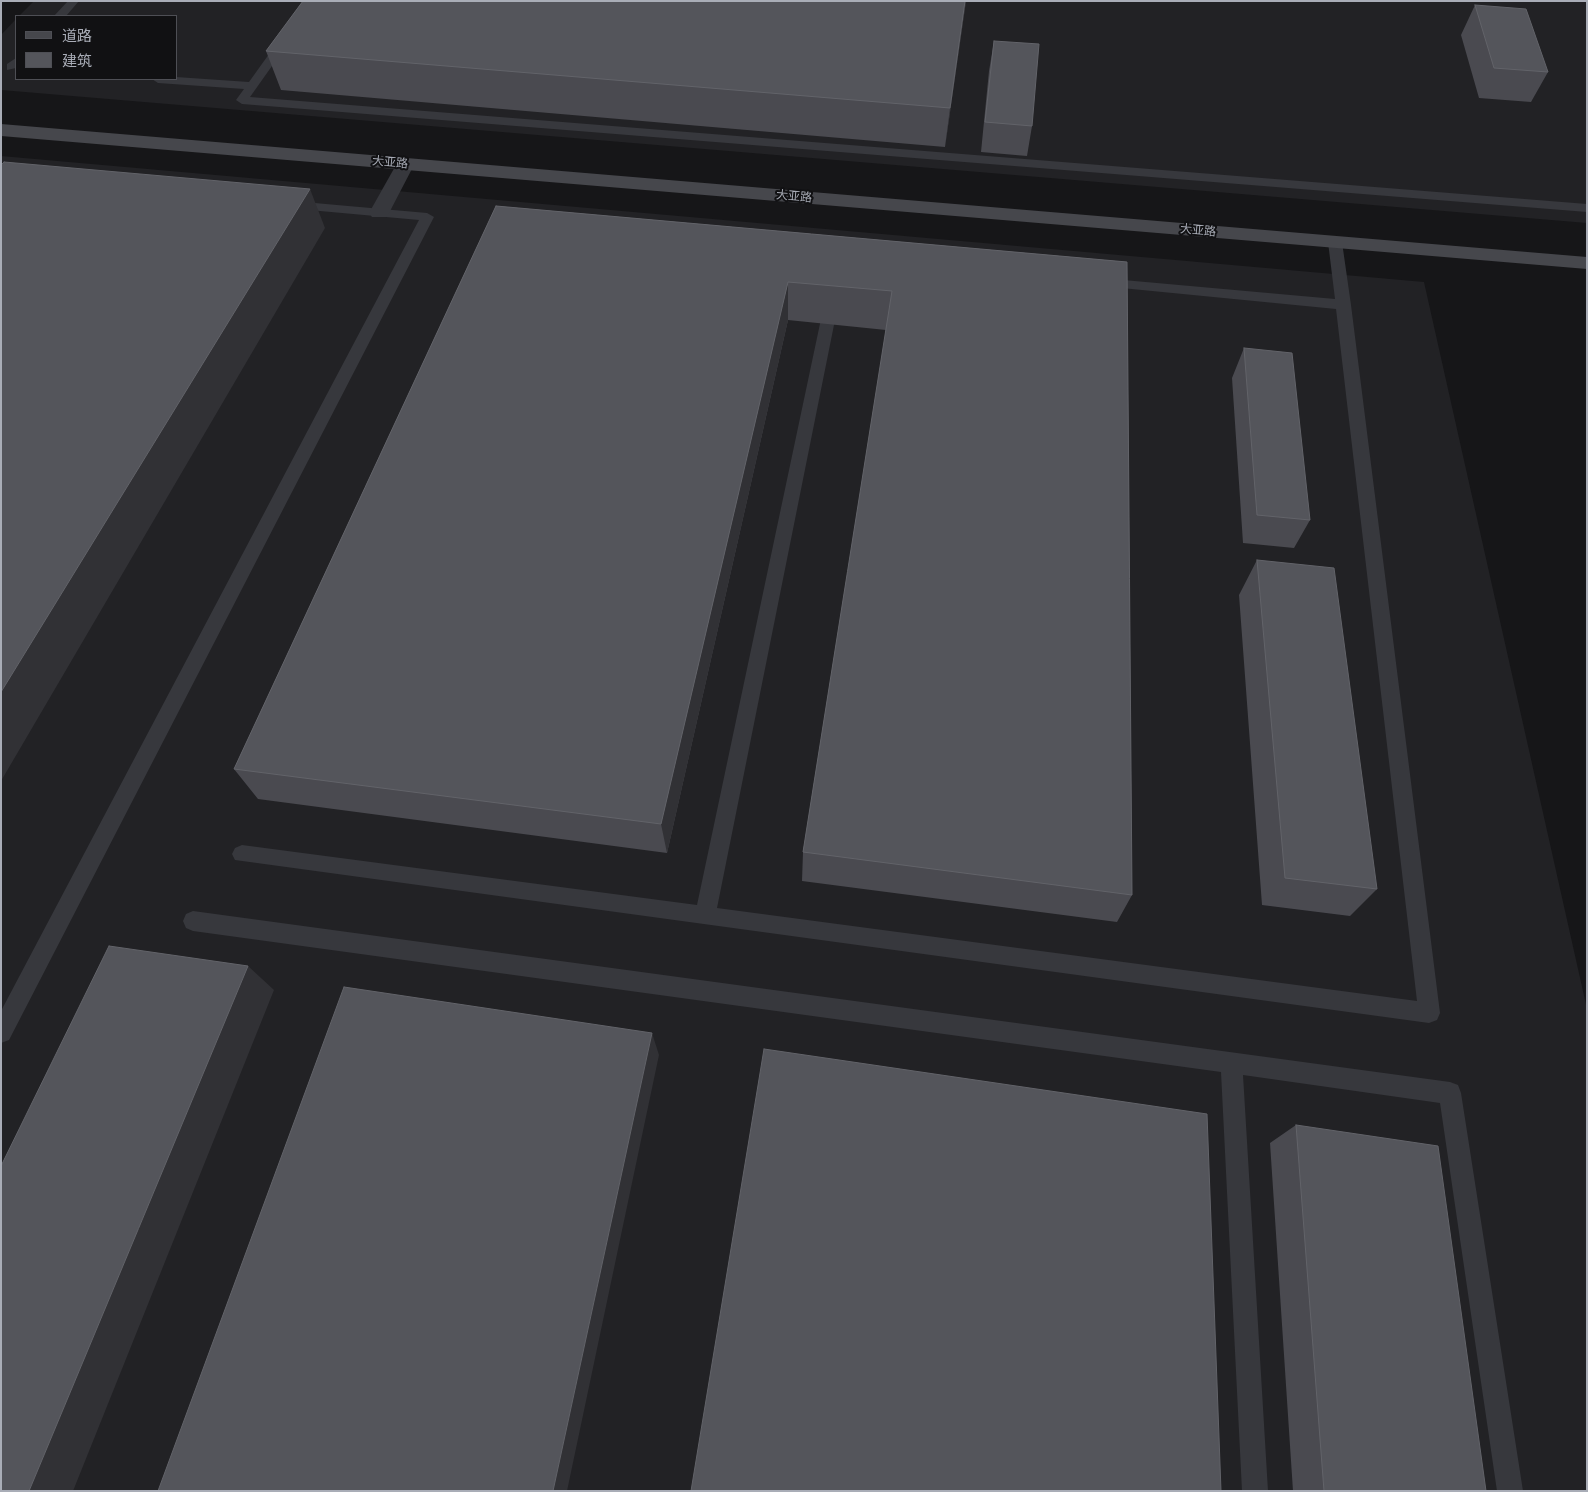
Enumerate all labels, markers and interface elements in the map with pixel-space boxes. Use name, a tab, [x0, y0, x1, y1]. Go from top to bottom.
legend	[15, 15, 178, 80]
text: 道路	[62, 27, 92, 45]
text: 建筑	[62, 52, 92, 70]
street label: 大亚路	[371, 154, 409, 172]
street label: 大亚路	[775, 188, 813, 206]
street label: 大亚路	[1179, 222, 1217, 240]

